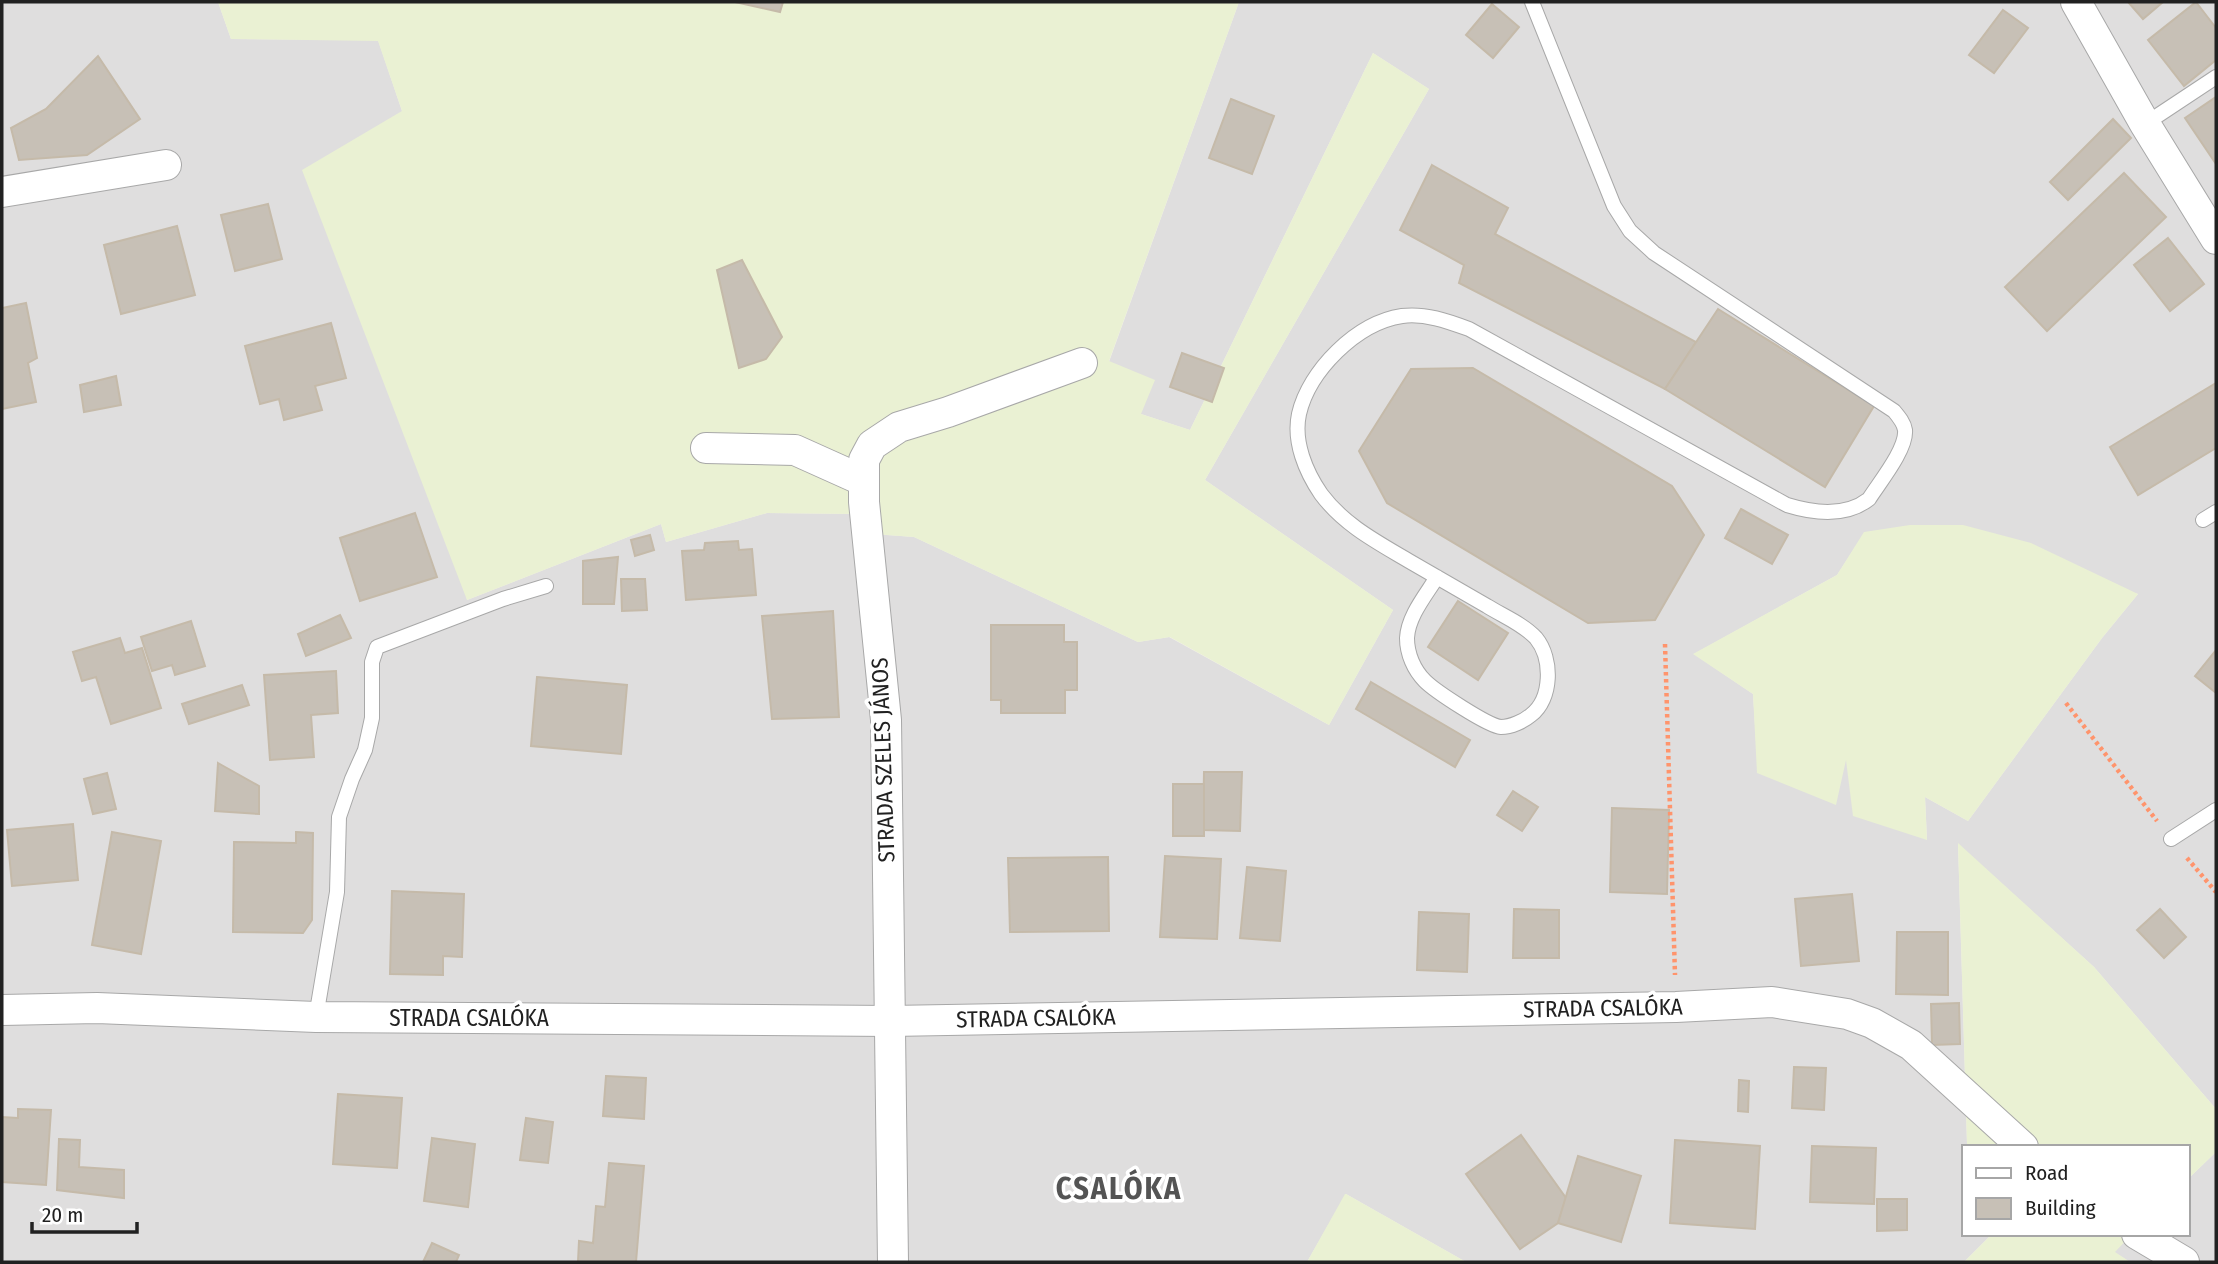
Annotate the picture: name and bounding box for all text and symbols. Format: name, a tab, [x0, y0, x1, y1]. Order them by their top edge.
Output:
street label: STRADA SZELES JÁNOS	[864, 657, 901, 863]
street label: STRADA CSALÓKA	[1523, 993, 1683, 1023]
street label: STRADA CSALÓKA	[956, 1003, 1116, 1033]
street label: STRADA CSALÓKA	[389, 1004, 549, 1032]
legend	[1962, 1145, 2190, 1236]
text: Road	[2025, 1160, 2069, 1186]
district label: CSALÓKA	[1056, 1169, 1182, 1207]
scale bar	[32, 1190, 136, 1234]
text: Building	[2025, 1195, 2096, 1221]
text: 20 m	[42, 1202, 83, 1228]

